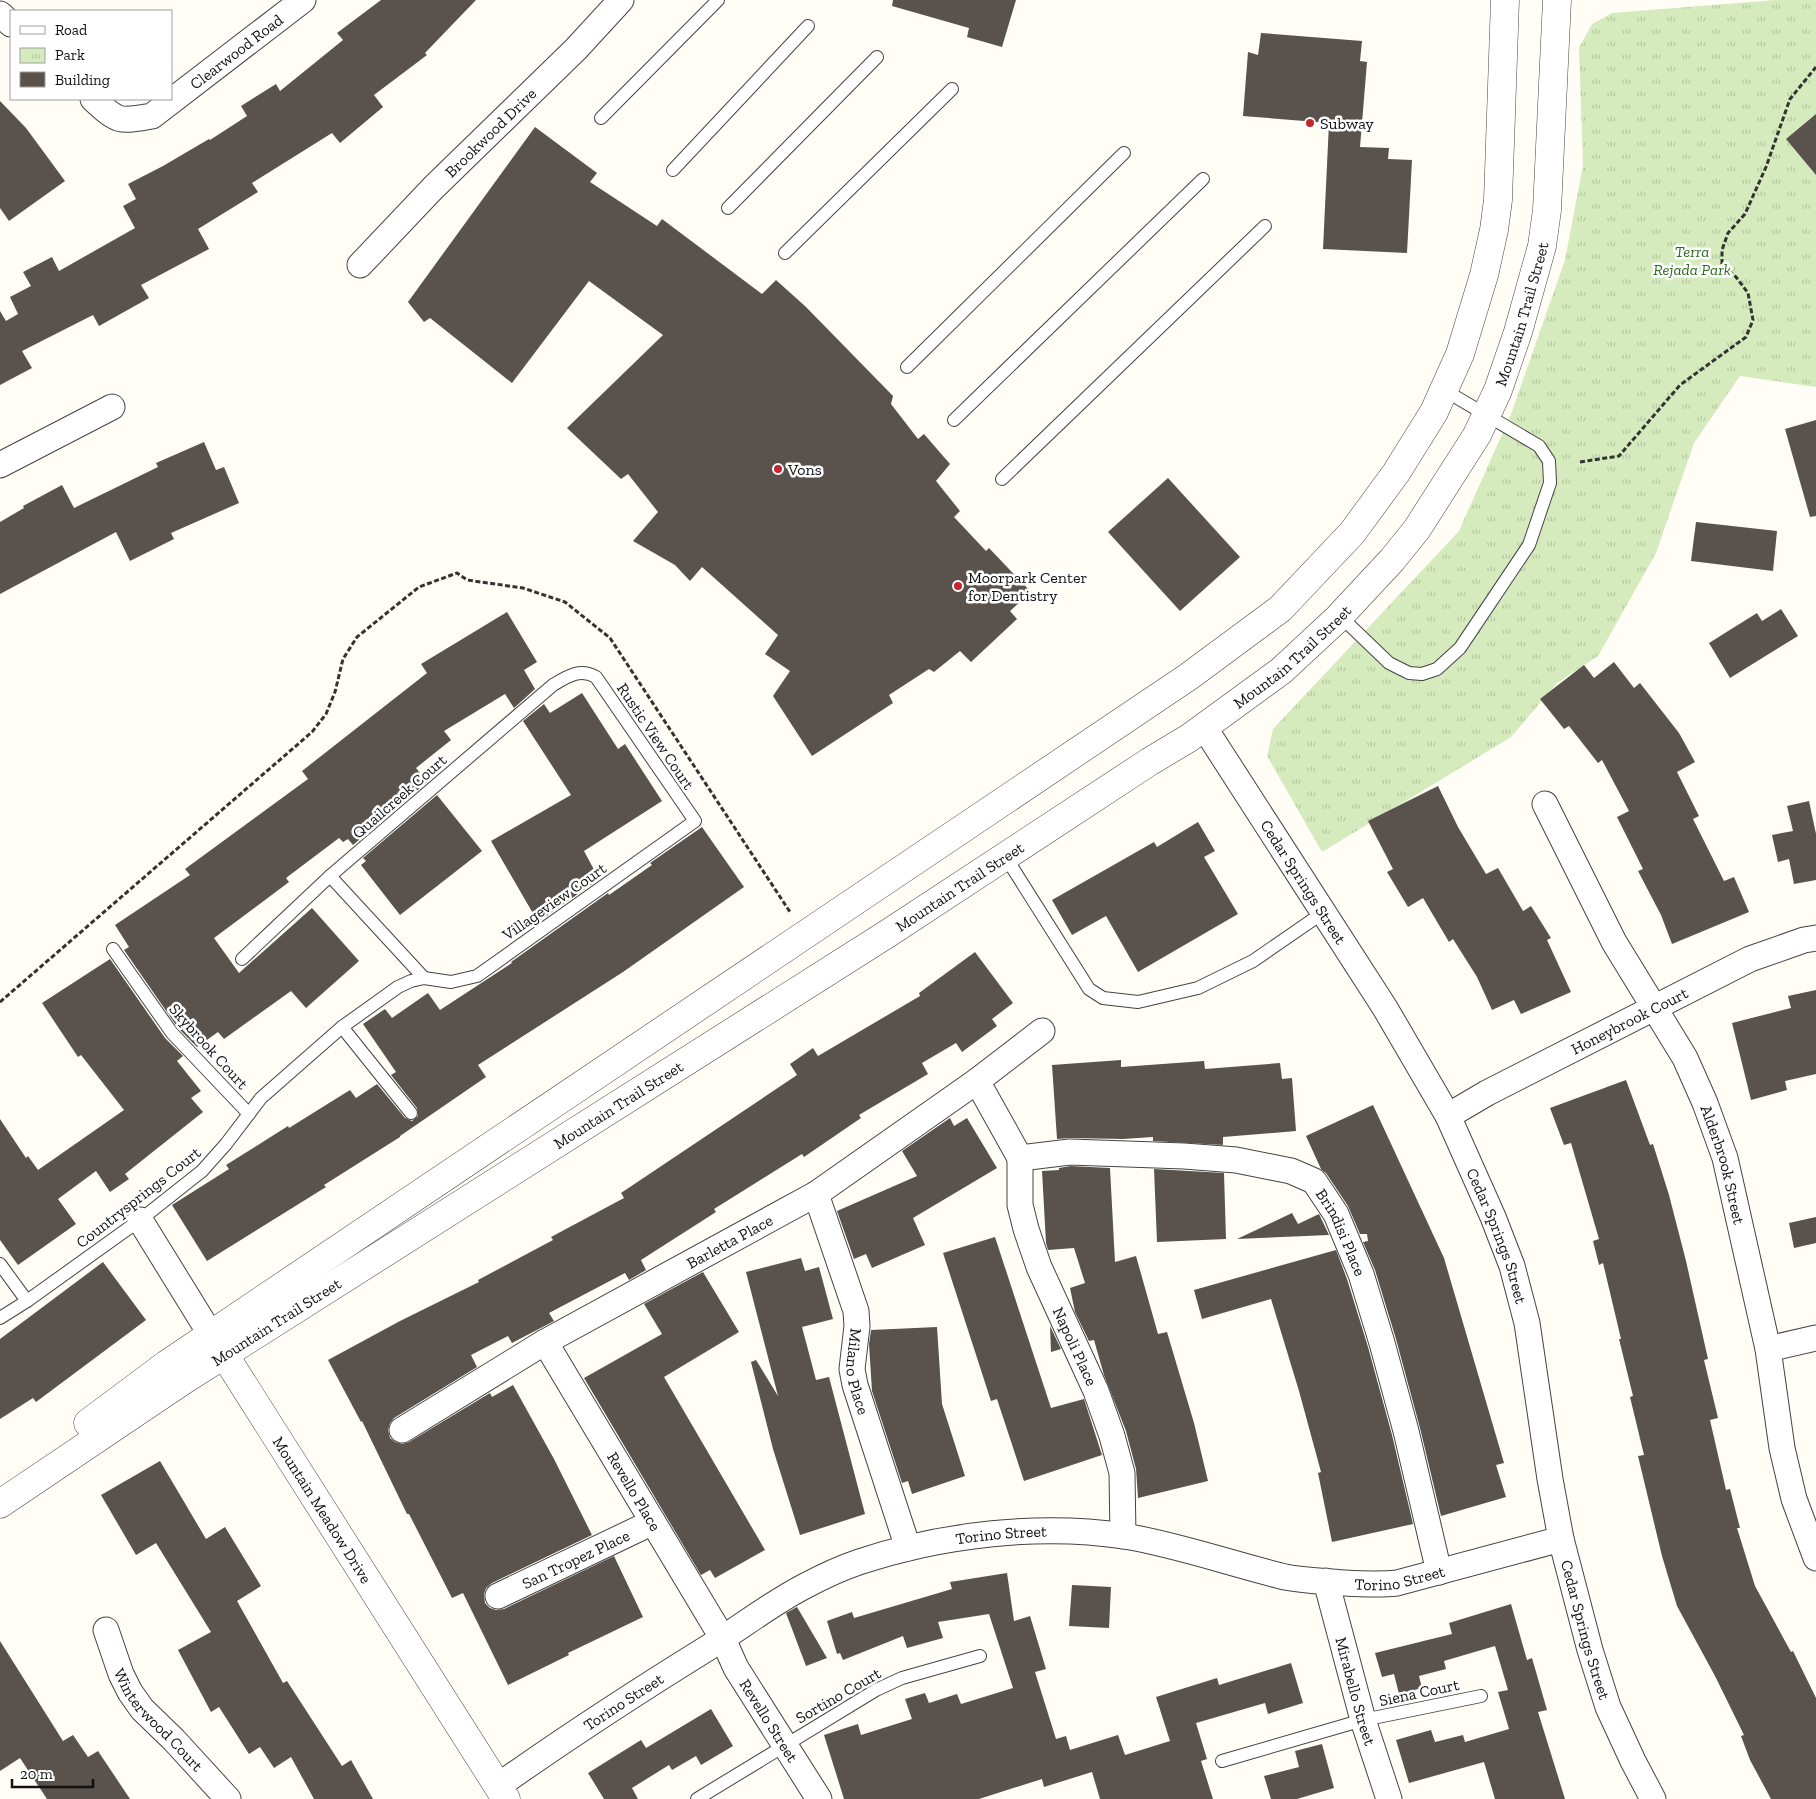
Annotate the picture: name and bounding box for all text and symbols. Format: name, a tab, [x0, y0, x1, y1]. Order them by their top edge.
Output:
legend	[10, 10, 172, 100]
street label: Clearwood Road	[186, 10, 287, 93]
text: Road	[55, 21, 88, 39]
text: Park	[55, 46, 85, 64]
text: Building	[55, 71, 110, 89]
street label: Brookwood Drive	[441, 84, 540, 181]
place label: Subway	[1320, 114, 1375, 133]
marker: Subway	[1304, 117, 1316, 129]
street label: Mountain Trail Street	[1491, 241, 1552, 389]
park label: Terra Rejada Park	[1653, 242, 1731, 279]
place label: Vons	[787, 460, 822, 479]
marker: Vons	[772, 463, 784, 475]
place label: Moorpark Center for Dentistry	[968, 568, 1087, 605]
marker: Moorpark Center for Dentistry	[952, 580, 964, 592]
street label: Mountain Trail Street	[1230, 601, 1355, 713]
street label: Rustic View Court	[613, 679, 698, 793]
street label: Quailcreek Court	[348, 750, 450, 842]
street label: Cedar Springs Street	[1256, 816, 1350, 948]
street label: Mountain Trail Street	[892, 838, 1027, 936]
street label: Villageview Court	[498, 858, 610, 945]
street label: Honeybrook Court	[1568, 983, 1691, 1059]
street label: Skybrook Court	[165, 1000, 252, 1093]
street label: Mountain Trail Street	[550, 1057, 687, 1153]
street label: Alderbrook Street	[1697, 1102, 1749, 1226]
street label: Countrysprings Court	[72, 1143, 205, 1252]
street label: Cedar Springs Street	[1462, 1165, 1531, 1306]
street label: Brindisi Place	[1312, 1185, 1370, 1279]
street label: Barletta Place	[683, 1211, 776, 1273]
street label: Mountain Trail Street	[208, 1274, 345, 1370]
street label: Napoli Place	[1049, 1304, 1101, 1389]
street label: Milano Place	[842, 1327, 873, 1417]
street label: Mountain Meadow Drive	[269, 1433, 376, 1587]
street label: Revello Place	[603, 1449, 665, 1534]
street label: Torino Street	[954, 1522, 1047, 1548]
street label: San Tropez Place	[519, 1526, 633, 1593]
street label: Cedar Springs Street	[1557, 1558, 1614, 1702]
street label: Torino Street	[1354, 1562, 1447, 1594]
street label: Mirabello Street	[1331, 1635, 1380, 1748]
street label: Sortino Court	[792, 1663, 884, 1727]
street label: Winterwood Court	[110, 1665, 207, 1775]
street label: Torino Street	[580, 1669, 667, 1735]
street label: Revello Street	[735, 1675, 802, 1766]
street label: Siena Court	[1377, 1675, 1461, 1710]
scale bar	[12, 1756, 94, 1788]
text: 20 m	[20, 1765, 53, 1783]

